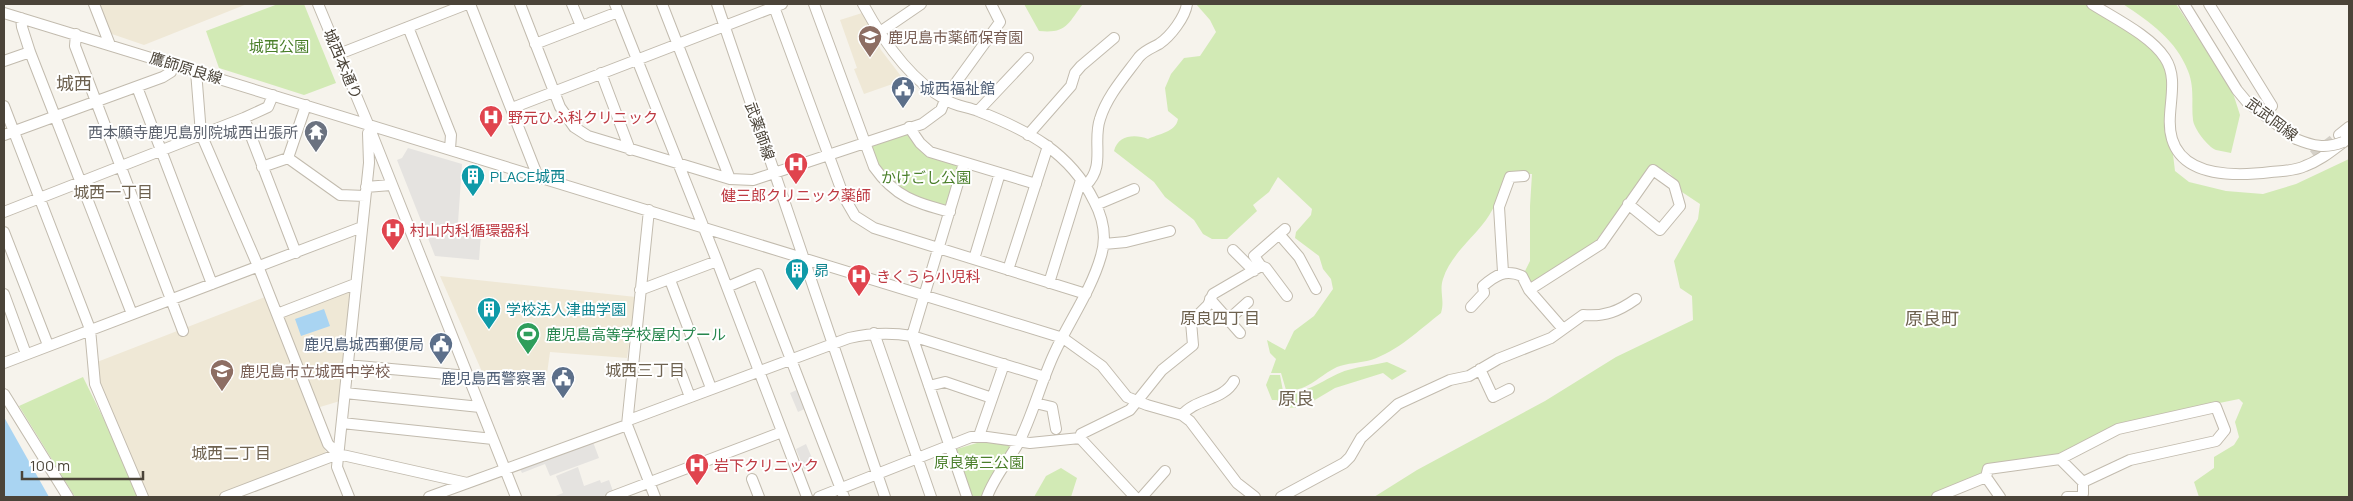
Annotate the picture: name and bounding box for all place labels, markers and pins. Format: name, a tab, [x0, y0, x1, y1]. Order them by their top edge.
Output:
school or university icon: 鹿児島市薬師保育園	[857, 24, 883, 58]
place label: 鹿児島市薬師保育園	[888, 27, 1023, 48]
public building icon: 城西福祉館	[890, 75, 916, 109]
place label: 城西福祉館	[920, 78, 995, 99]
hospital icon: 野元ひふ科クリニック	[478, 104, 504, 138]
place label: 野元ひふ科クリニック	[508, 107, 658, 128]
temple icon: 西本願寺鹿児島別院城西出張所	[303, 119, 329, 153]
place label: 西本願寺鹿児島別院城西出張所	[88, 122, 298, 143]
hospital icon: 健三郎クリニック薬師	[783, 151, 809, 185]
building icon: PLACE城西	[460, 163, 486, 197]
place label: PLACE城西	[490, 166, 565, 187]
place label: 健三郎クリニック薬師	[721, 185, 871, 206]
hospital icon: 村山内科循環器科	[380, 217, 406, 251]
place label: 村山内科循環器科	[410, 220, 530, 241]
building icon: 昴	[784, 257, 810, 291]
place label: 昴	[814, 260, 829, 281]
hospital icon: きくうら小児科	[846, 263, 872, 297]
place label: きくうら小児科	[876, 266, 981, 287]
building icon: 学校法人津曲学園	[476, 296, 502, 330]
place label: 学校法人津曲学園	[506, 299, 626, 320]
sports icon: 鹿児島高等学校屋内プール	[515, 321, 541, 355]
place label: 鹿児島高等学校屋内プール	[546, 324, 726, 345]
public building icon: 鹿児島城西郵便局	[428, 331, 454, 365]
place label: 鹿児島城西郵便局	[304, 334, 424, 355]
school or university icon: 鹿児島市立城西中学校	[209, 358, 235, 392]
place label: 鹿児島市立城西中学校	[240, 361, 390, 382]
public building icon: 鹿児島西警察署	[550, 365, 576, 399]
place label: 鹿児島西警察署	[441, 368, 546, 389]
hospital icon: 岩下クリニック	[684, 452, 710, 486]
place label: 岩下クリニック	[714, 455, 819, 476]

